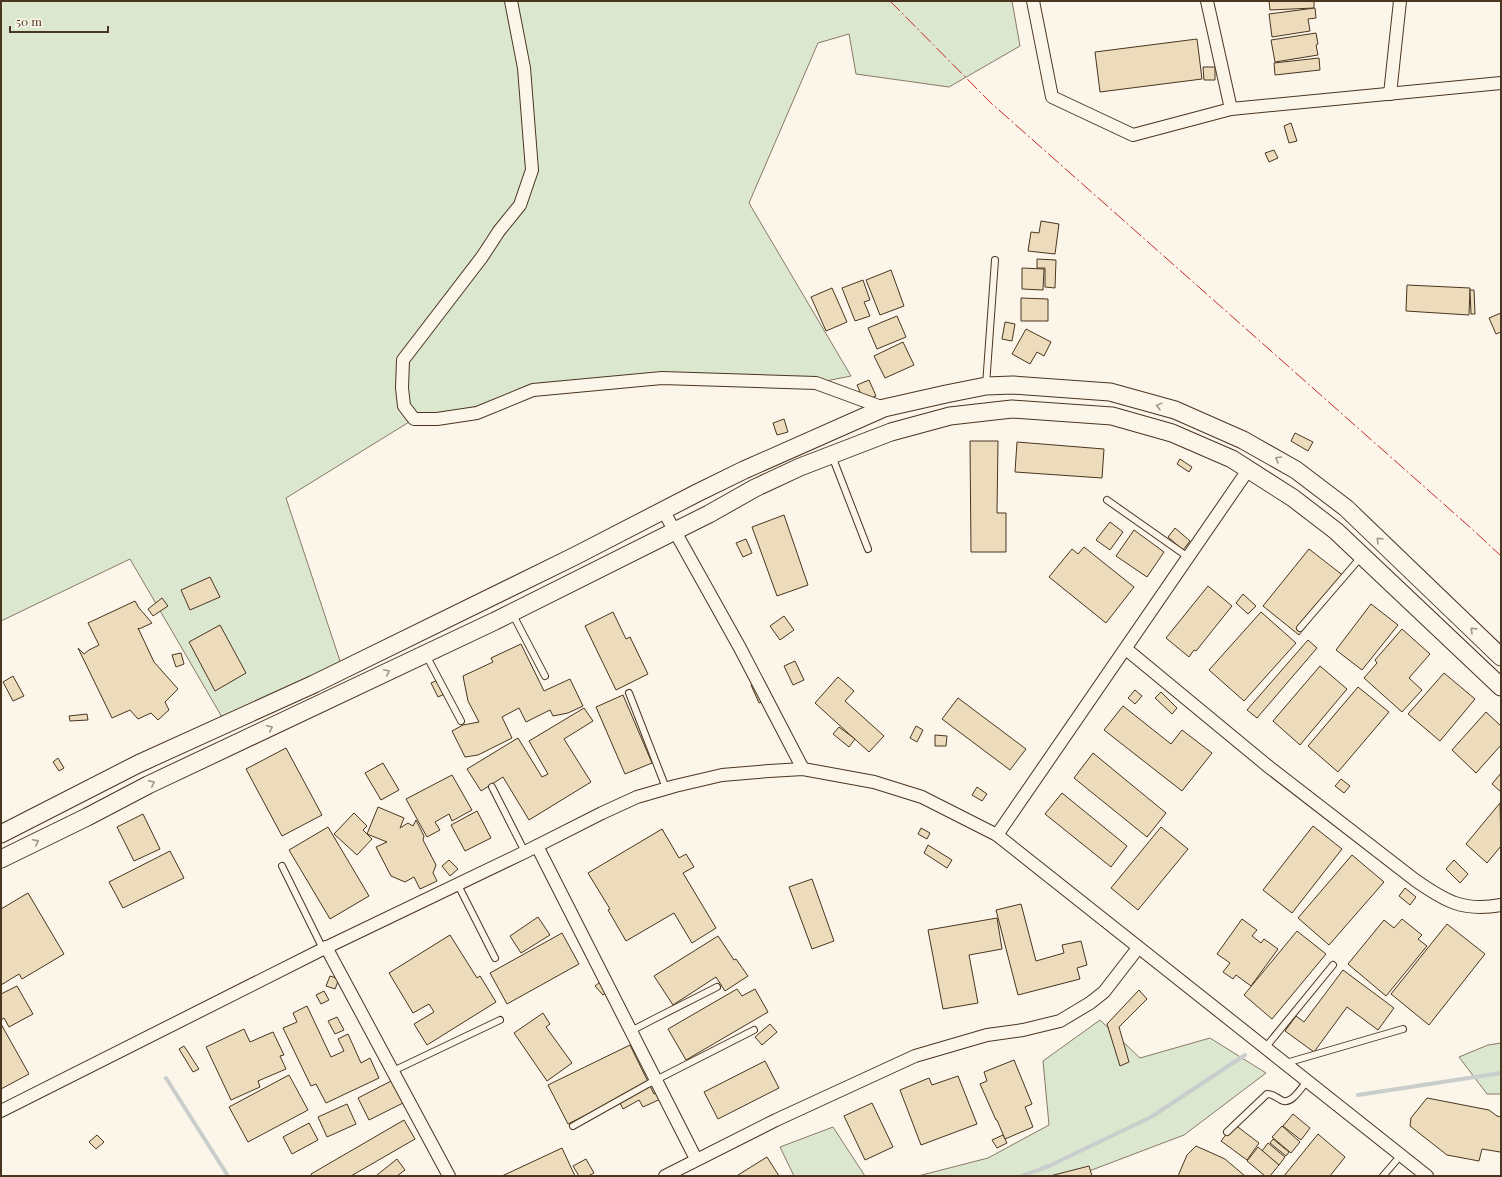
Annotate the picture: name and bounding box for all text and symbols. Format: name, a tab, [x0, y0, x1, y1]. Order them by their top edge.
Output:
scale bar	[10, 8, 108, 34]
text: 50 m	[16, 13, 42, 29]
one-way arrow	[1156, 402, 1163, 411]
one-way arrow	[1275, 457, 1282, 464]
one-way arrow	[1376, 537, 1384, 545]
one-way arrow	[1470, 627, 1478, 635]
one-way arrow	[383, 669, 390, 677]
one-way arrow	[265, 725, 273, 733]
one-way arrow	[148, 780, 155, 788]
one-way arrow	[32, 839, 39, 847]

